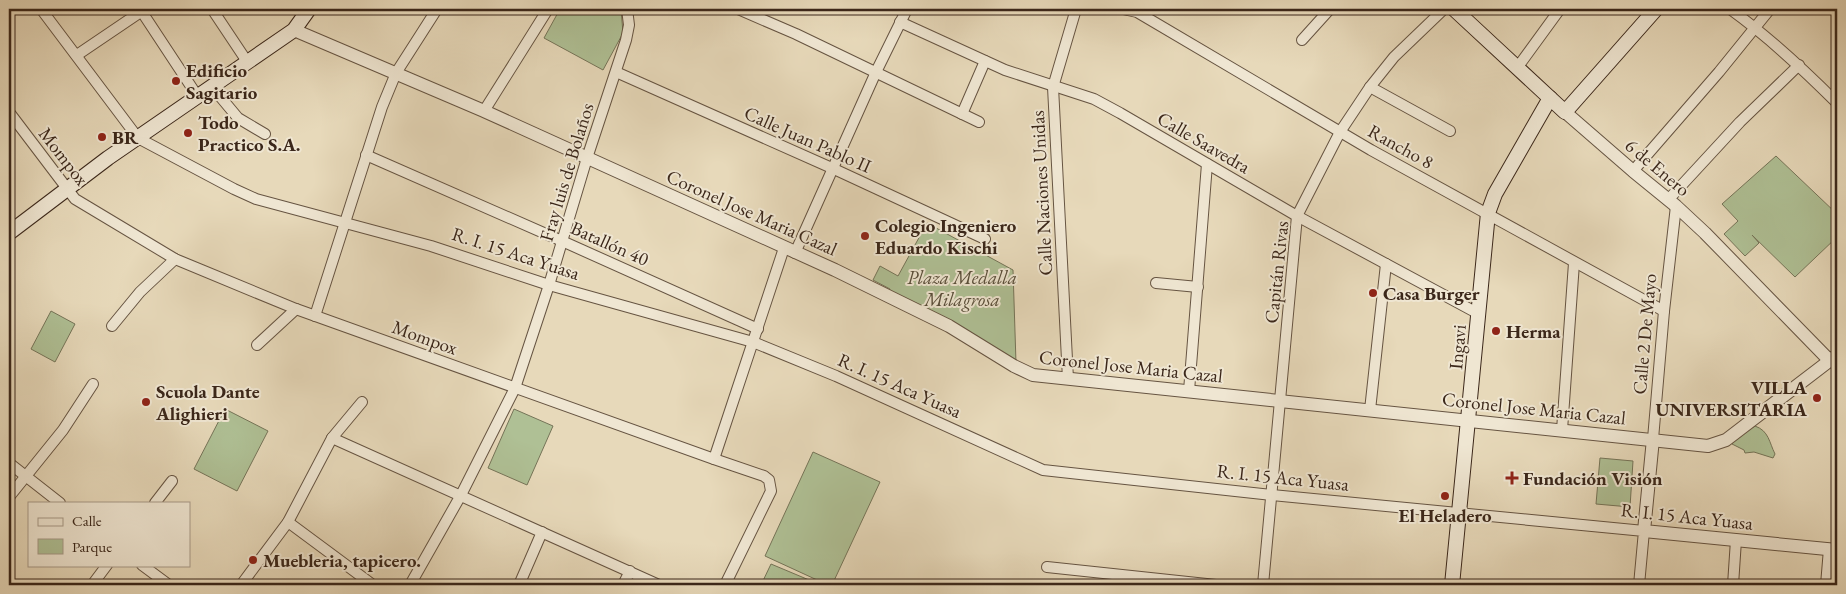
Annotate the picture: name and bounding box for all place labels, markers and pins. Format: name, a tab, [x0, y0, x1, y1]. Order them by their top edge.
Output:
place label: Edificio Sagitario	[186, 58, 258, 105]
marker: Edificio Sagitario	[170, 75, 182, 87]
place label: Todo Practico S.A.	[198, 110, 301, 157]
place label: BR	[112, 125, 139, 150]
marker: Todo Practico S.A.	[182, 127, 194, 139]
marker: BR	[96, 131, 108, 143]
place label: Colegio Ingeniero Eduardo Kischi	[875, 213, 1017, 260]
marker: Colegio Ingeniero Eduardo Kischi	[859, 230, 871, 242]
place label: Casa Burger	[1383, 281, 1480, 306]
marker: Casa Burger	[1367, 287, 1379, 299]
place label: Herma	[1506, 319, 1561, 344]
marker: Herma	[1490, 325, 1502, 337]
place label: VILLA UNIVERSITARIA	[1655, 375, 1807, 422]
place label: Scuola Dante Alighieri	[155, 379, 260, 426]
marker: VILLA UNIVERSITARIA	[1811, 392, 1823, 404]
marker: Scuola Dante Alighieri	[140, 396, 152, 408]
place label: Fundación Visión	[1523, 466, 1663, 491]
marker: Fundación Visión	[1505, 471, 1519, 485]
marker: El Heladero	[1439, 490, 1451, 502]
place label: El Heladero	[1398, 503, 1492, 528]
place label: Muebleria, tapicero.	[263, 548, 421, 573]
marker: Muebleria, tapicero.	[247, 554, 259, 566]

